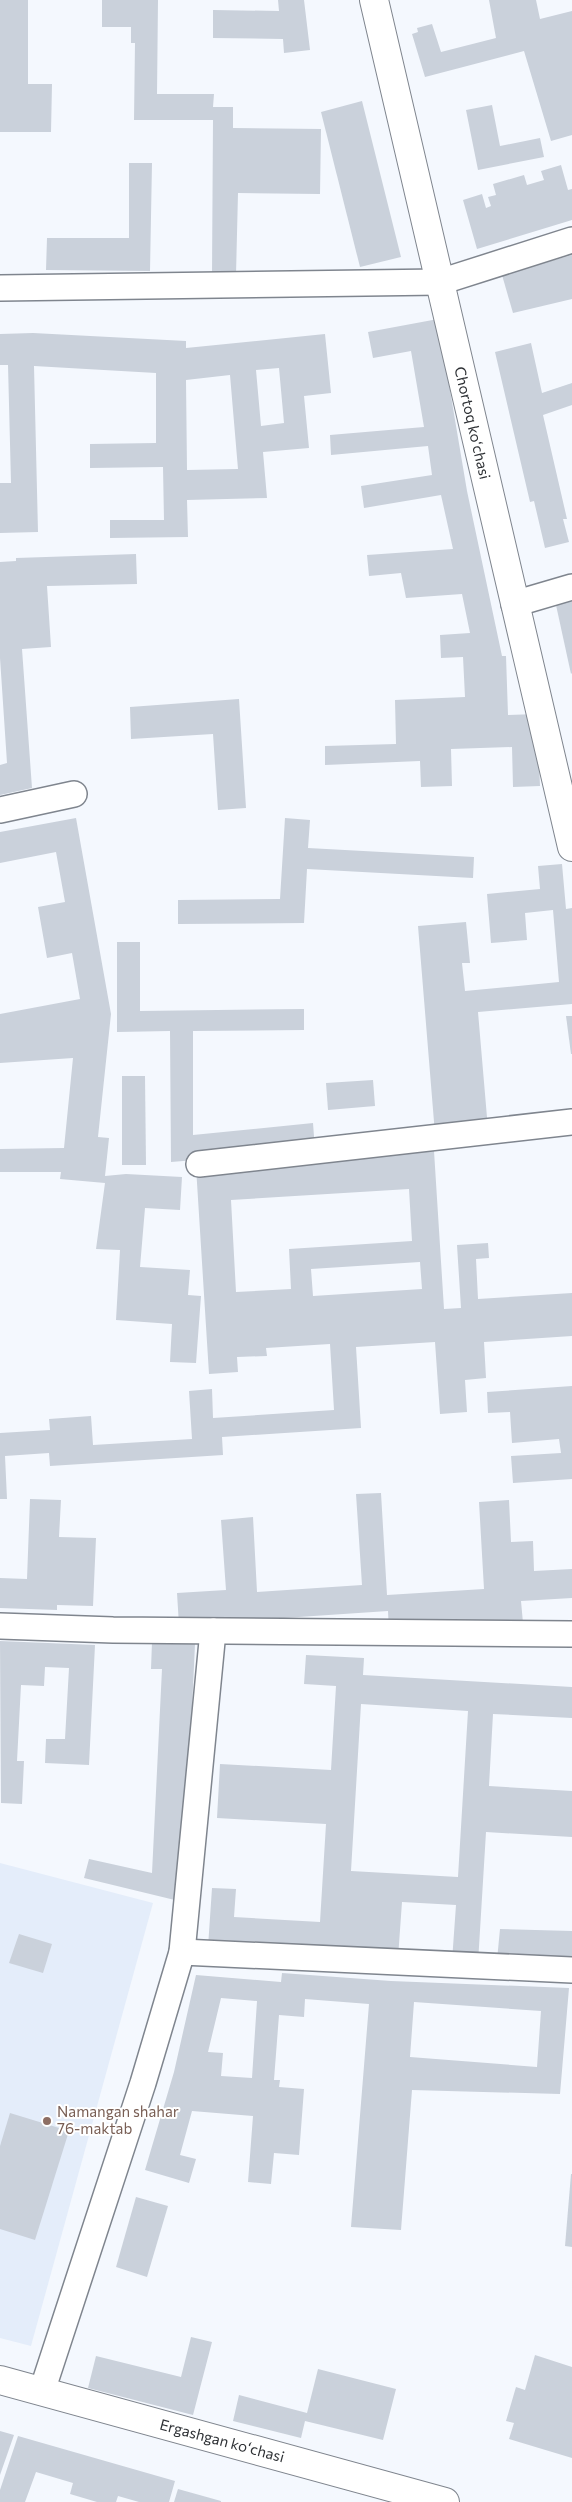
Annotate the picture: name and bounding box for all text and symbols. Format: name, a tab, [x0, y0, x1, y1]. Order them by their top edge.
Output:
street label: Chortoq koʻchasi	[451, 365, 495, 481]
place label: Namangan shahar 76-maktab	[57, 2102, 179, 2137]
marker: Namangan shahar 76-maktab	[41, 2115, 53, 2127]
street label: Ergashgan koʻchasi	[158, 2415, 287, 2465]

